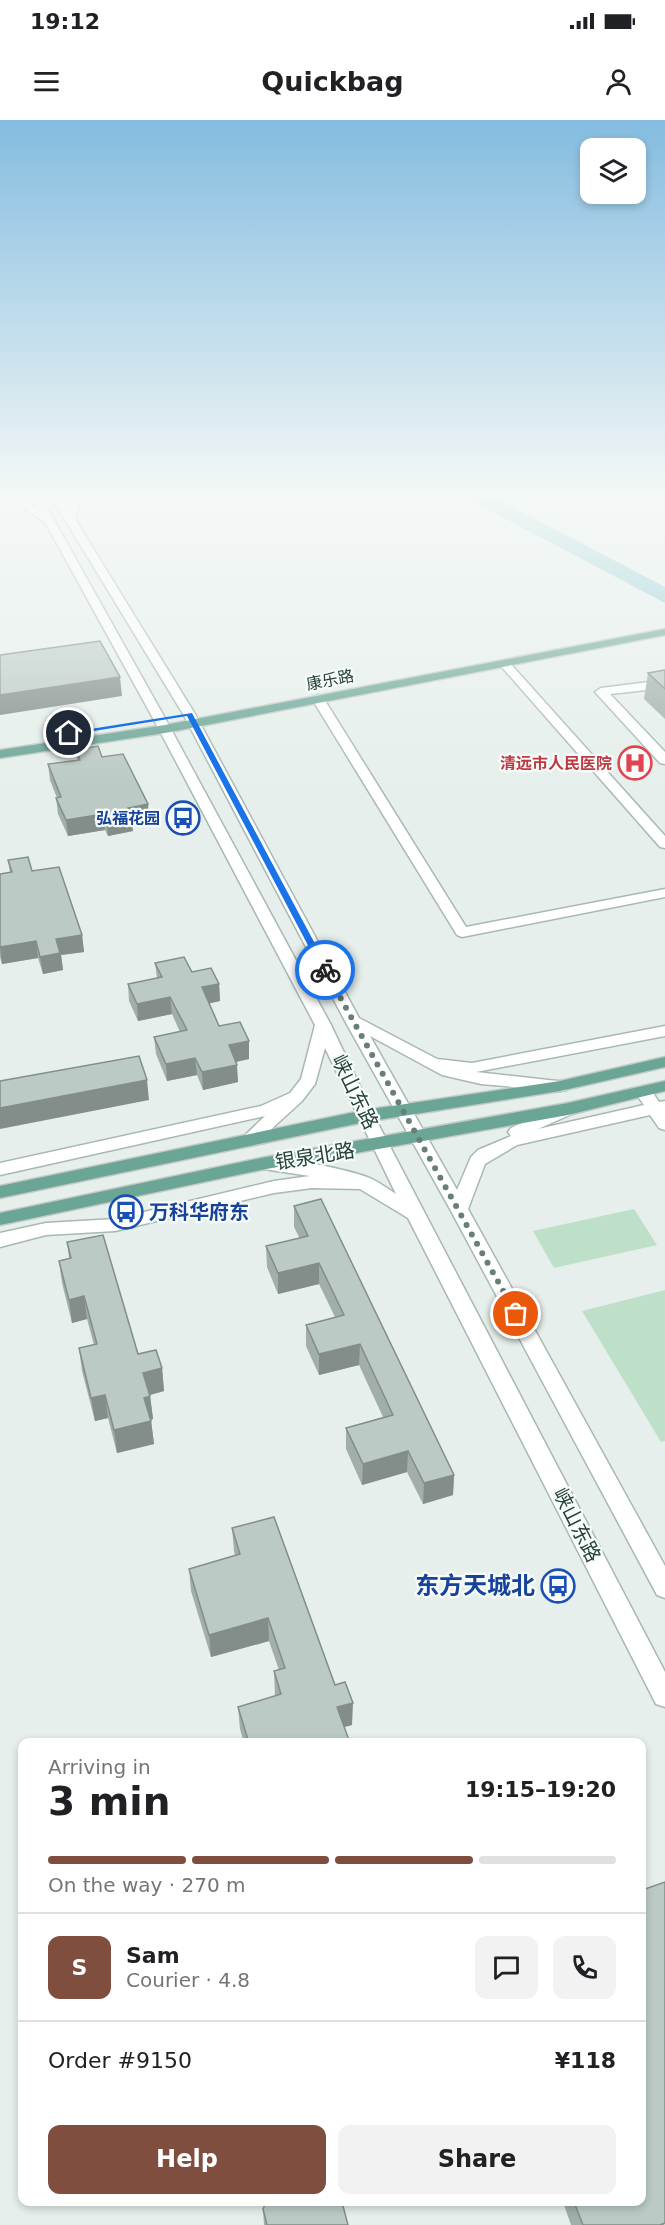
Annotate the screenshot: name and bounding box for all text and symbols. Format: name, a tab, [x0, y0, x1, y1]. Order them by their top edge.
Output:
text: 19:12	[30, 9, 100, 34]
icon: menu	[30, 65, 63, 98]
icon: person	[602, 65, 635, 98]
text: Quickbag	[261, 66, 404, 97]
map controls	[580, 138, 646, 204]
button: layers	[580, 138, 646, 204]
street label: 康乐路	[305, 666, 355, 694]
pin	[43, 707, 94, 758]
icon: home	[52, 716, 85, 749]
hospital icon: 清远市人民医院	[617, 745, 653, 781]
place label: 清远市人民医院	[500, 754, 612, 773]
bus stop icon: 弘福花园	[165, 800, 201, 836]
place label: 弘福花园	[96, 809, 160, 828]
courier	[295, 940, 355, 1000]
icon: bike	[309, 954, 342, 987]
street label: 峡山东路	[327, 1051, 383, 1133]
street label: 银泉北路	[274, 1138, 356, 1174]
bus stop icon: 万科华府东	[108, 1194, 144, 1230]
place label: 万科华府东	[149, 1200, 249, 1224]
pin	[490, 1288, 541, 1339]
icon: bag	[499, 1297, 532, 1330]
street label: 峡山东路	[548, 1484, 606, 1566]
bus stop icon: 东方天城北	[540, 1568, 576, 1604]
place label: 东方天城北	[415, 1572, 535, 1600]
text: Arriving in	[48, 1755, 151, 1779]
text: 19:15–19:20	[465, 1777, 616, 1802]
text: 3 min	[48, 1779, 170, 1824]
text: On the way · 270 m	[48, 1873, 246, 1897]
button: chat	[475, 1936, 538, 1999]
button: phone	[553, 1936, 616, 1999]
text: Sam	[126, 1943, 180, 1968]
text: S	[72, 1955, 87, 1980]
text: Courier · 4.8	[126, 1968, 250, 1992]
text: Order #9150	[48, 2048, 192, 2073]
text: ¥118	[555, 2048, 616, 2073]
button: Help	[48, 2125, 326, 2194]
button: Share	[338, 2125, 616, 2194]

